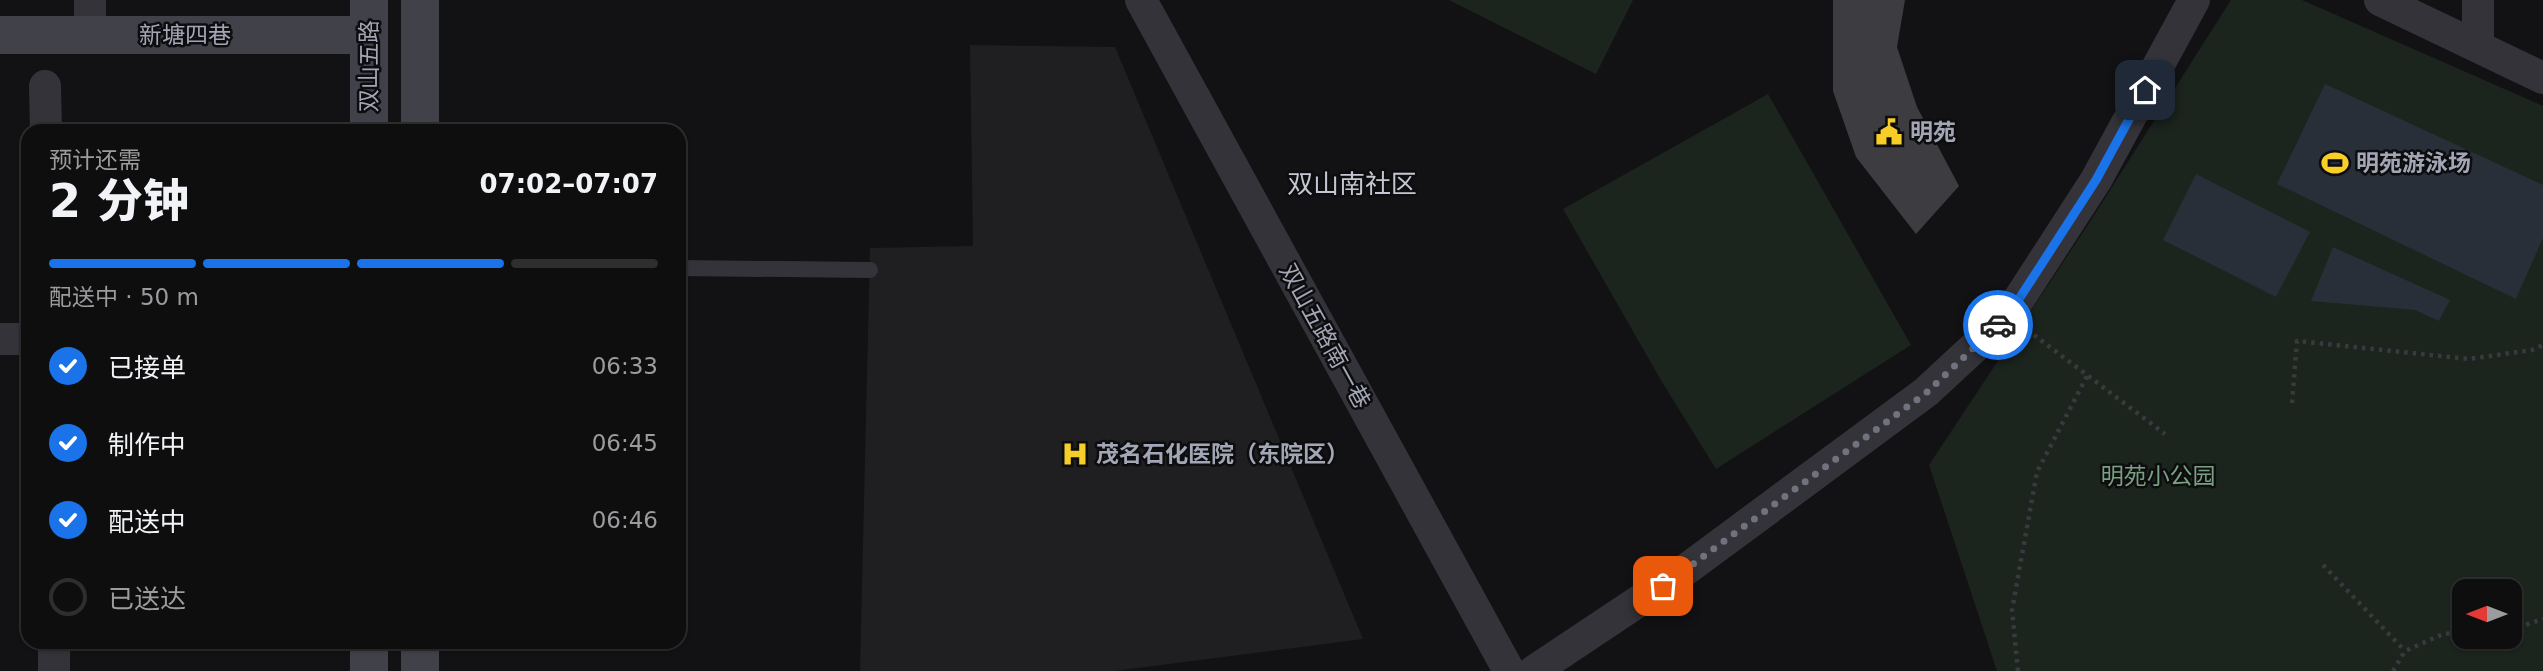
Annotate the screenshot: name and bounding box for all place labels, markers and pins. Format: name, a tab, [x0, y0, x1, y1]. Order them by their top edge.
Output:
pin	[2115, 60, 2175, 120]
public building icon: 明苑	[1874, 117, 1904, 147]
place label: 明苑	[1910, 119, 1956, 145]
sports icon: 明苑游泳场	[2320, 148, 2350, 178]
place label: 明苑游泳场	[2356, 150, 2471, 176]
hospital icon: 茂名石化医院（东院区）	[1060, 439, 1090, 469]
place label: 茂名石化医院（东院区）	[1096, 441, 1349, 467]
pin	[1633, 556, 1693, 616]

